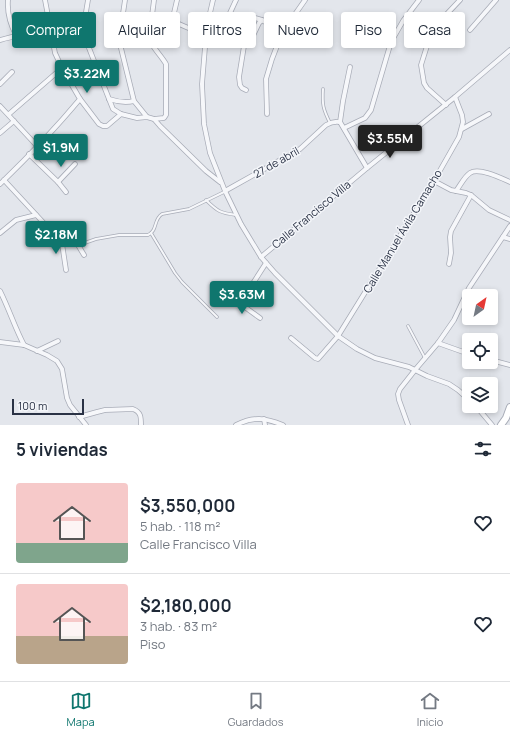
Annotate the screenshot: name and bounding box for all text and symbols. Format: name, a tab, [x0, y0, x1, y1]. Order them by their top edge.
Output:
chip: Comprar	[12, 12, 96, 48]
chip: Alquilar	[104, 12, 180, 48]
chip: Filtros	[188, 12, 256, 48]
chip: Nuevo	[264, 12, 333, 48]
chip: Piso	[341, 12, 396, 48]
chip: Casa	[404, 12, 465, 48]
pin: $3.22M	[54, 60, 120, 94]
text: $3.22M	[64, 64, 110, 82]
pin: $3.55M	[357, 125, 423, 159]
text: $3.55M	[367, 129, 413, 147]
pin: $1.9M	[33, 134, 89, 168]
text: $1.9M	[43, 138, 79, 156]
street label: 27 de abril	[250, 143, 302, 181]
street label: Calle Manuel Ávila Camacho	[359, 166, 445, 296]
street label: Calle Francisco Villa	[268, 177, 354, 251]
pin: $2.18M	[23, 221, 89, 255]
text: $2.18M	[34, 225, 78, 243]
pin: $3.63M	[209, 281, 275, 315]
text: $3.63M	[219, 285, 265, 303]
north arrow	[462, 289, 498, 325]
map controls	[462, 289, 498, 413]
button: locate	[462, 333, 498, 369]
button: layers	[462, 377, 498, 413]
scale bar	[12, 397, 84, 416]
text: 100 m	[18, 398, 47, 413]
text: 5 viviendas	[16, 438, 108, 461]
icon: filters	[472, 438, 494, 460]
text: $3,550,000	[140, 494, 236, 517]
icon: home	[48, 499, 96, 547]
icon: heart	[472, 512, 494, 534]
text: 5 hab. · 118 m²	[140, 517, 220, 535]
text: Calle Francisco Villa	[140, 535, 257, 553]
text: $2,180,000	[140, 594, 232, 617]
icon: home	[48, 600, 96, 648]
icon: heart	[472, 613, 494, 635]
text: 3 hab. · 83 m²	[140, 617, 217, 635]
text: Piso	[140, 635, 165, 653]
tab: Mapa	[67, 690, 95, 729]
tab: Guardados	[228, 690, 283, 729]
tab: Inicio	[417, 690, 443, 729]

